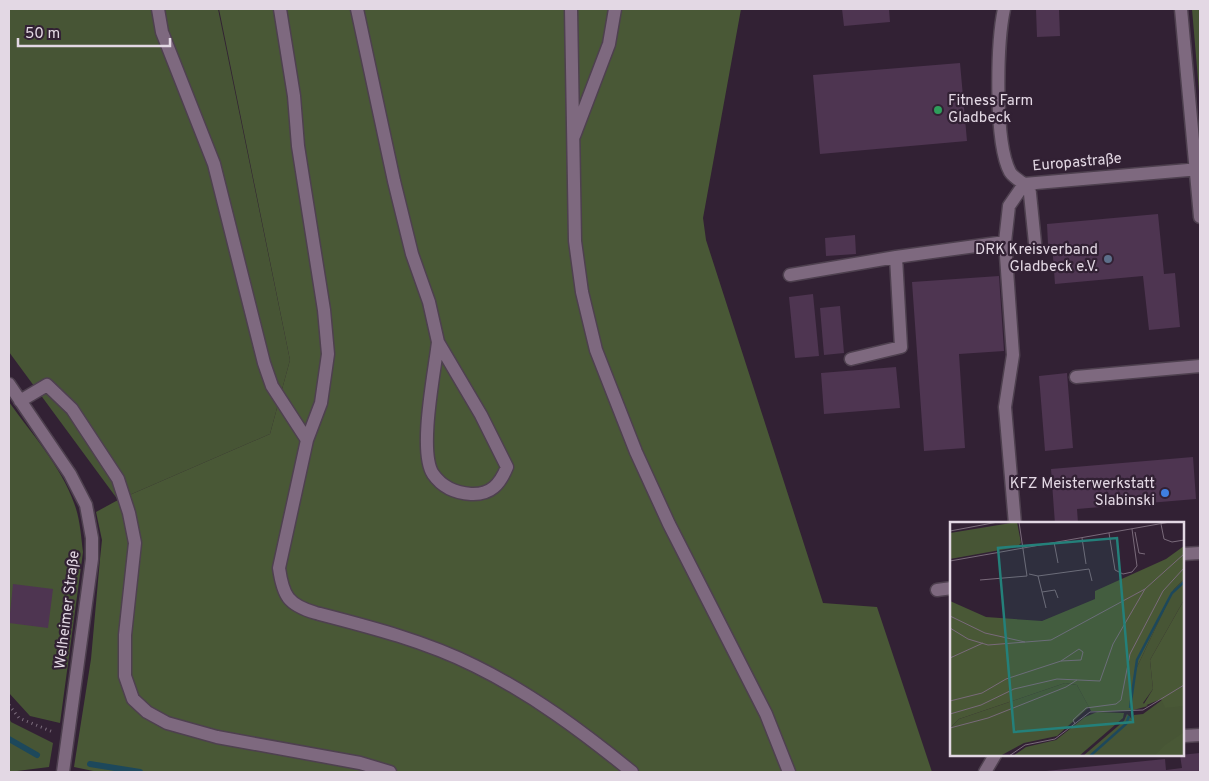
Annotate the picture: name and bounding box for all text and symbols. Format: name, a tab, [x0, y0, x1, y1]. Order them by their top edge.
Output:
scale bar	[18, 15, 170, 47]
text: 50 m	[25, 25, 60, 44]
place label: Fitness Farm Gladbeck	[948, 92, 1033, 128]
marker: Fitness Farm Gladbeck	[932, 104, 944, 116]
street label: Europastraße	[1032, 150, 1122, 176]
place label: DRK Kreisverband Gladbeck e.V.	[975, 241, 1098, 277]
marker: DRK Kreisverband Gladbeck e.V.	[1102, 253, 1114, 265]
place label: KFZ Meisterwerkstatt Slabinski	[1010, 475, 1155, 511]
marker: KFZ Meisterwerkstatt Slabinski	[1159, 487, 1171, 499]
inset map	[950, 522, 1184, 756]
street label: Welheimer Straße	[51, 550, 85, 670]

